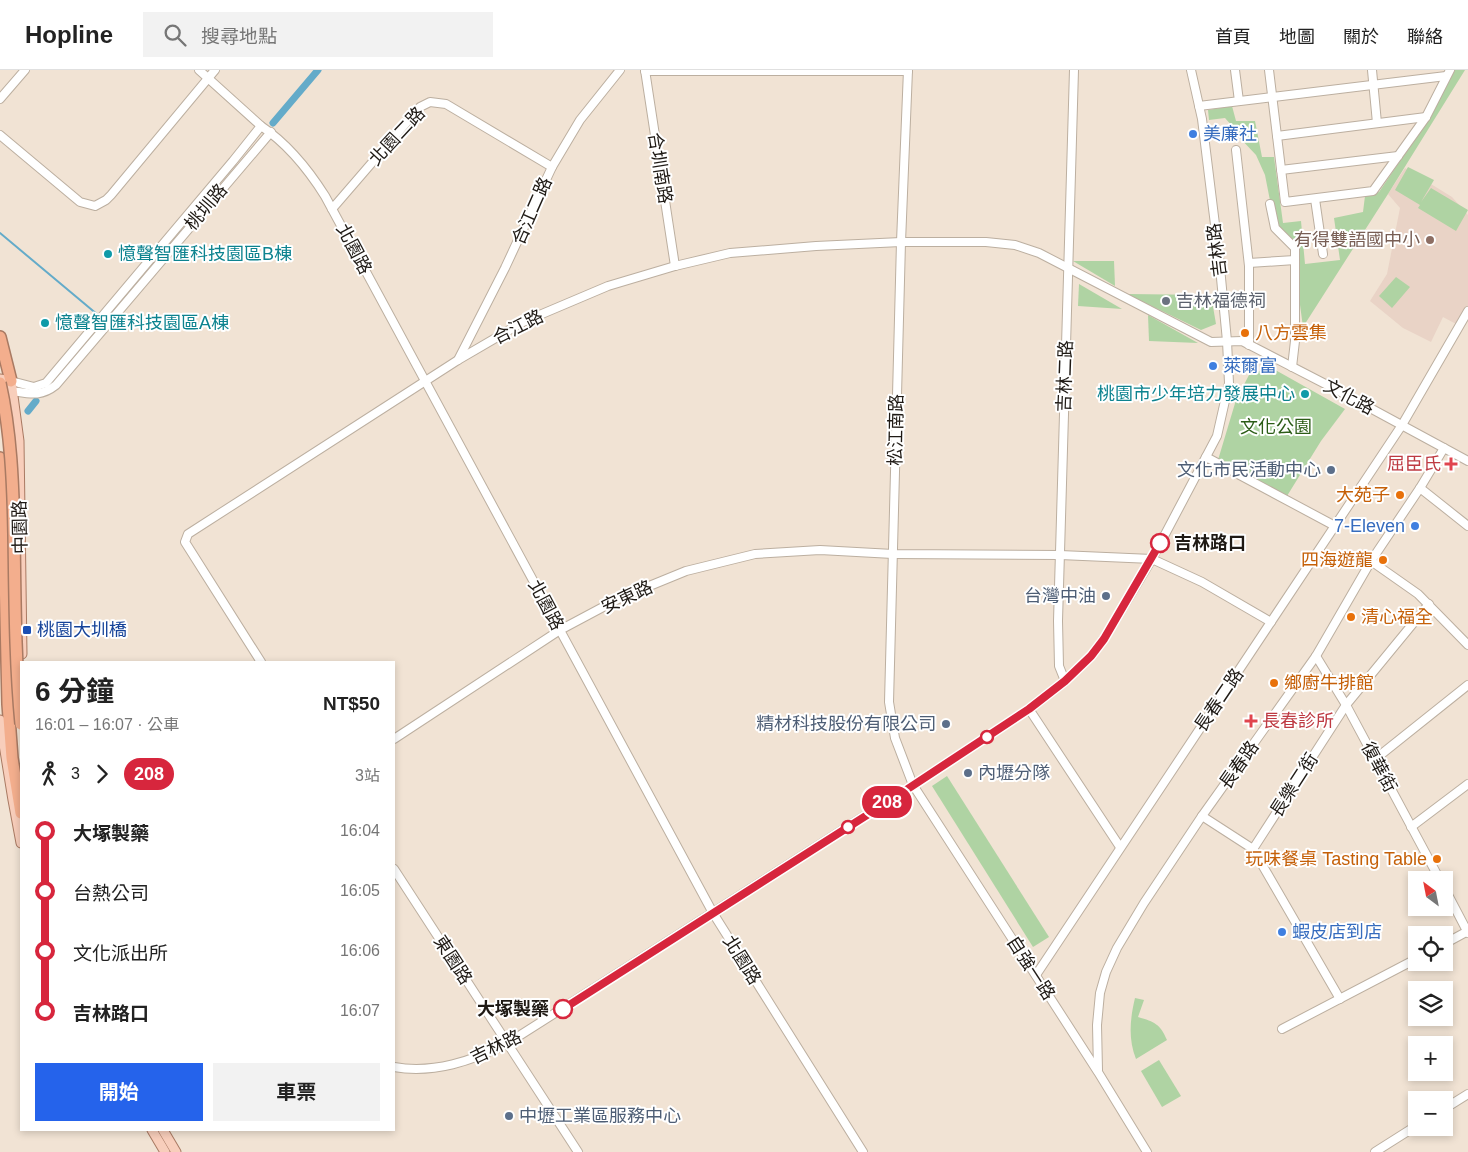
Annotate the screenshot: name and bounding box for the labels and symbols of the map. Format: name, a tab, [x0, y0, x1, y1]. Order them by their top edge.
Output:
street label: 北園二路	[365, 103, 429, 169]
place label: 美廉社	[1203, 124, 1257, 144]
marker: 美廉社	[1187, 128, 1199, 140]
street label: 合圳南路	[644, 131, 676, 205]
street label: 合江二路	[508, 174, 556, 248]
street label: 桃圳路	[181, 180, 231, 234]
street label: 北園路	[332, 220, 376, 278]
street label: 吉林路	[1204, 222, 1230, 278]
place label: 有得雙語國中小	[1294, 230, 1420, 250]
marker: 有得雙語國中小	[1424, 234, 1436, 246]
place label: 憶聲智匯科技園區B棟	[118, 244, 292, 264]
marker: 憶聲智匯科技園區B棟	[102, 248, 114, 260]
place label: 吉林福德祠	[1176, 291, 1266, 311]
marker: 吉林福德祠	[1160, 295, 1172, 307]
street label: 合江路	[489, 306, 547, 348]
place label: 憶聲智匯科技園區A棟	[55, 313, 229, 333]
marker: 憶聲智匯科技園區A棟	[39, 317, 51, 329]
place label: 八方雲集	[1255, 323, 1327, 343]
marker: 八方雲集	[1239, 327, 1251, 339]
street label: 吉林二路	[1054, 340, 1076, 412]
place label: 萊爾富	[1223, 356, 1277, 376]
marker: 萊爾富	[1207, 360, 1219, 372]
street label: 文化路	[1320, 375, 1378, 419]
place label: 桃園市少年培力發展中心	[1097, 384, 1295, 404]
marker: 桃園市少年培力發展中心	[1299, 388, 1311, 400]
street label: 松江南路	[885, 394, 907, 466]
park label: 文化公園	[1240, 417, 1312, 437]
place label: 屈臣氏	[1387, 454, 1441, 474]
marker: 屈臣氏	[1445, 458, 1457, 470]
place label: 文化市民活動中心	[1177, 460, 1321, 480]
marker: 文化市民活動中心	[1325, 464, 1337, 476]
place label: 大苑子	[1336, 485, 1390, 505]
marker: 大苑子	[1394, 489, 1406, 501]
street label: 中園路	[10, 500, 30, 554]
place label: 7-Eleven	[1334, 516, 1405, 536]
marker: 7-Eleven	[1409, 520, 1421, 532]
marker: 吉林路口	[1150, 533, 1170, 553]
place label: 吉林路口	[1174, 533, 1246, 553]
place label: 四海遊龍	[1301, 550, 1373, 570]
marker: 四海遊龍	[1377, 554, 1389, 566]
street label: 北園路	[524, 576, 568, 634]
street label: 安東路	[598, 577, 656, 617]
place label: 台灣中油	[1024, 586, 1096, 606]
marker: 台灣中油	[1100, 590, 1112, 602]
place label: 清心福全	[1361, 607, 1433, 627]
marker: 清心福全	[1345, 611, 1357, 623]
place label: 桃園大圳橋	[37, 620, 127, 640]
marker: 桃園大圳橋	[21, 624, 33, 636]
street label: 長春二路	[1191, 665, 1247, 735]
place label: 鄉廚牛排館	[1284, 673, 1374, 693]
marker: 鄉廚牛排館	[1268, 677, 1280, 689]
place label: 長春診所	[1262, 711, 1334, 731]
place label: 精材科技股份有限公司	[756, 714, 936, 734]
marker: 長春診所	[1244, 714, 1258, 728]
marker: 精材科技股份有限公司	[940, 718, 952, 730]
unlabelled marker	[980, 730, 994, 744]
street label: 長春路	[1215, 737, 1263, 793]
street label: 復華街	[1357, 738, 1401, 796]
street label: 長樂二街	[1266, 749, 1322, 821]
place label: 內壢分隊	[978, 763, 1050, 783]
marker: 內壢分隊	[962, 767, 974, 779]
line badge: 208	[858, 786, 916, 818]
unlabelled marker	[841, 820, 855, 834]
place label: 玩味餐桌 Tasting Table	[1245, 849, 1427, 869]
marker: 玩味餐桌 Tasting Table	[1431, 853, 1443, 865]
north arrow	[1408, 871, 1452, 916]
place label: 蝦皮店到店	[1292, 922, 1382, 942]
marker: 蝦皮店到店	[1276, 926, 1288, 938]
street label: 東園路	[430, 932, 476, 988]
street label: 北園路	[719, 932, 765, 988]
street label: 自強一路	[1003, 932, 1059, 1004]
place label: 大塚製藥	[477, 999, 549, 1019]
marker: 大塚製藥	[553, 999, 573, 1019]
street label: 吉林路	[467, 1026, 525, 1068]
place label: 中壢工業區服務中心	[519, 1106, 681, 1126]
marker: 中壢工業區服務中心	[503, 1110, 515, 1122]

